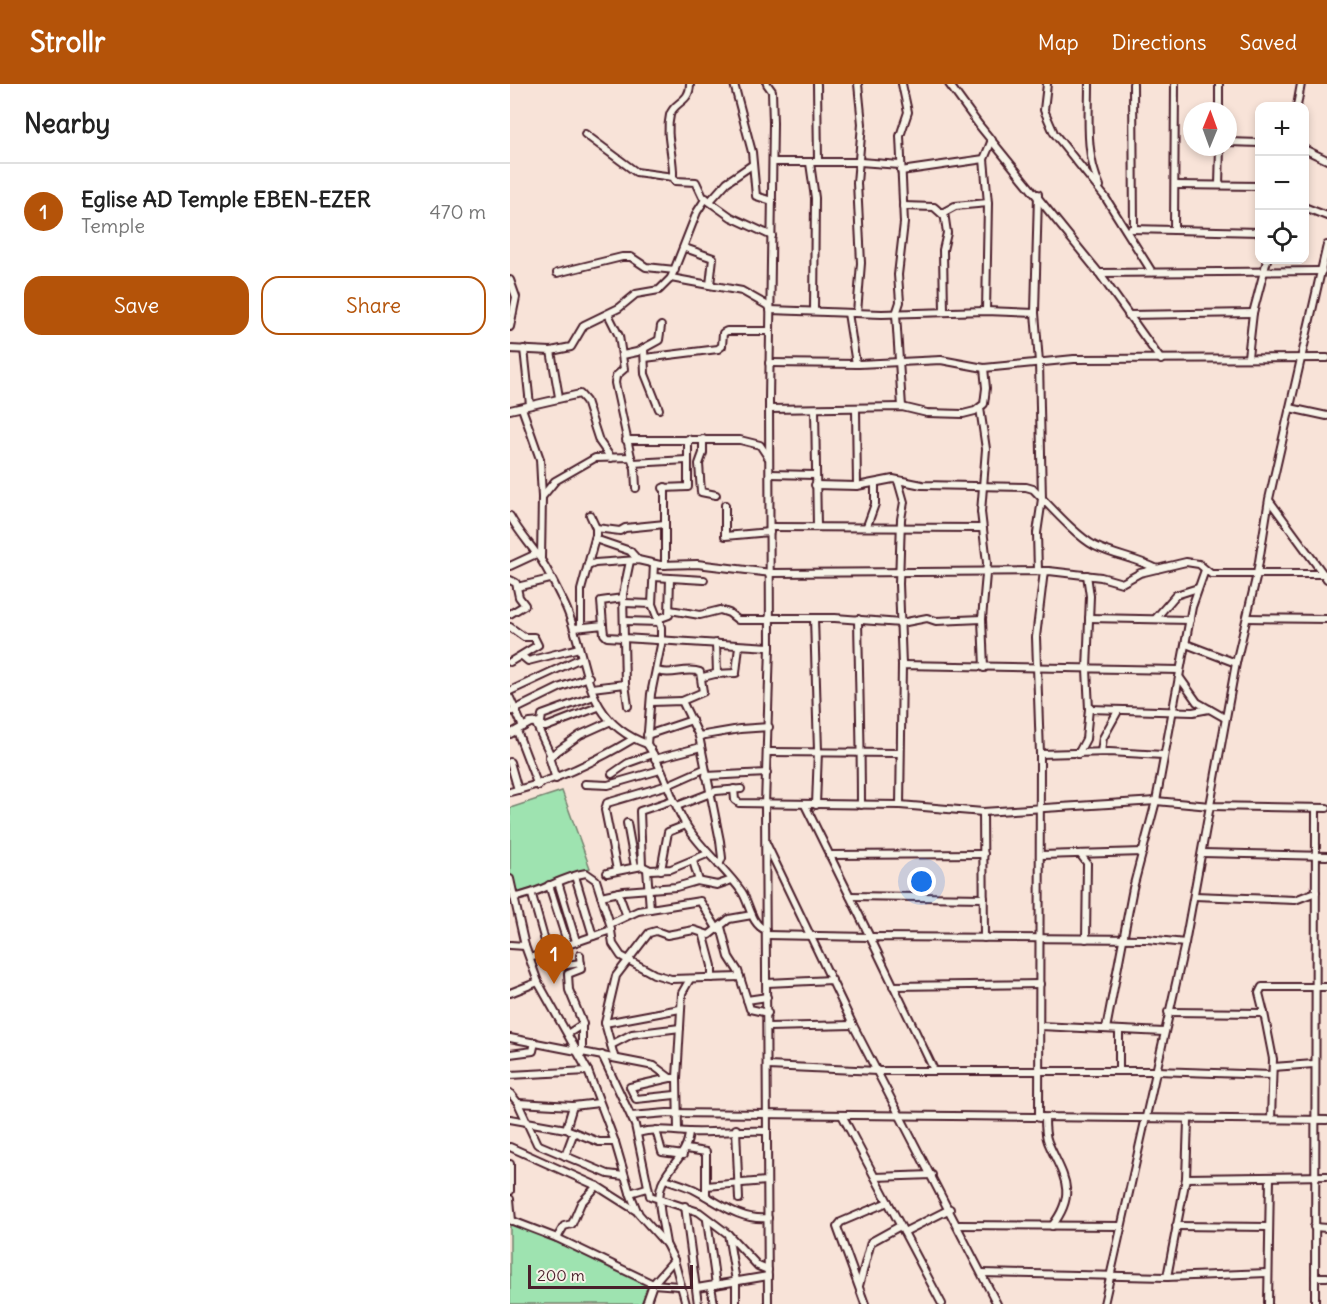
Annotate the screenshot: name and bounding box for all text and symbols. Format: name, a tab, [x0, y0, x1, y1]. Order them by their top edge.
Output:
text: Strollr	[30, 24, 105, 60]
text: Map	[1038, 29, 1079, 56]
text: Directions	[1112, 29, 1206, 56]
text: Saved	[1239, 29, 1297, 56]
north arrow	[1183, 102, 1237, 156]
map controls	[1255, 102, 1309, 264]
button: +	[1255, 102, 1309, 156]
text: Nearby	[24, 107, 110, 140]
button: −	[1255, 156, 1309, 210]
text: Eglise AD Temple EBEN-EZER	[81, 185, 371, 213]
text: 1	[40, 199, 47, 224]
text: 470 m	[429, 199, 486, 224]
button: locate	[1255, 210, 1309, 264]
text: Temple	[81, 213, 145, 238]
button: Save	[24, 276, 249, 335]
button: Share	[261, 276, 486, 335]
your location	[907, 867, 936, 896]
pin: 1	[534, 934, 573, 984]
scale bar	[528, 1262, 693, 1290]
text: 200 m	[537, 1265, 585, 1285]

